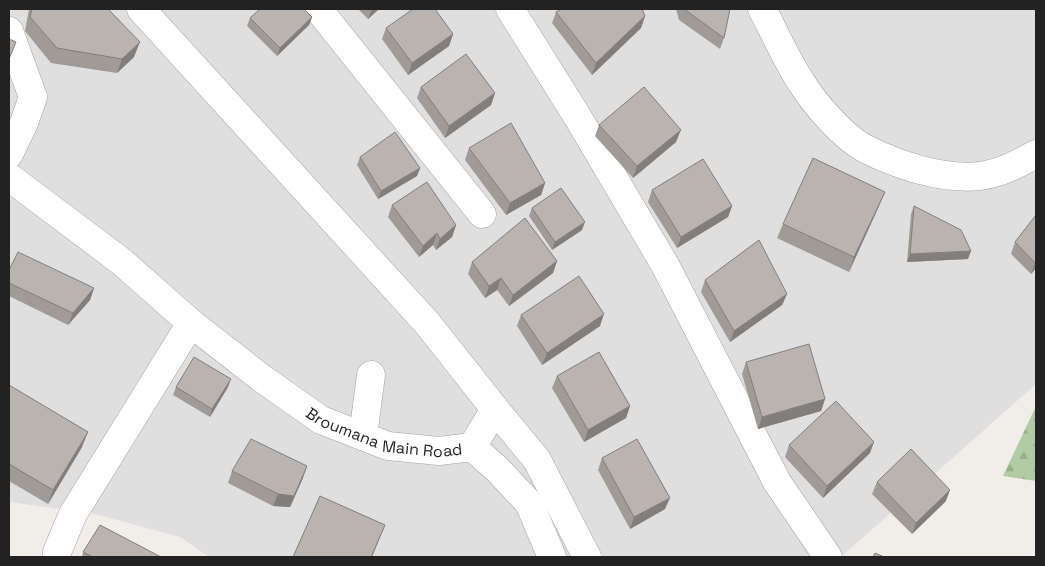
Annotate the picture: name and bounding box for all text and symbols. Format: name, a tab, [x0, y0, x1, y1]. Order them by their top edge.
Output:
street label: Broumana Main Road	[302, 403, 463, 462]

